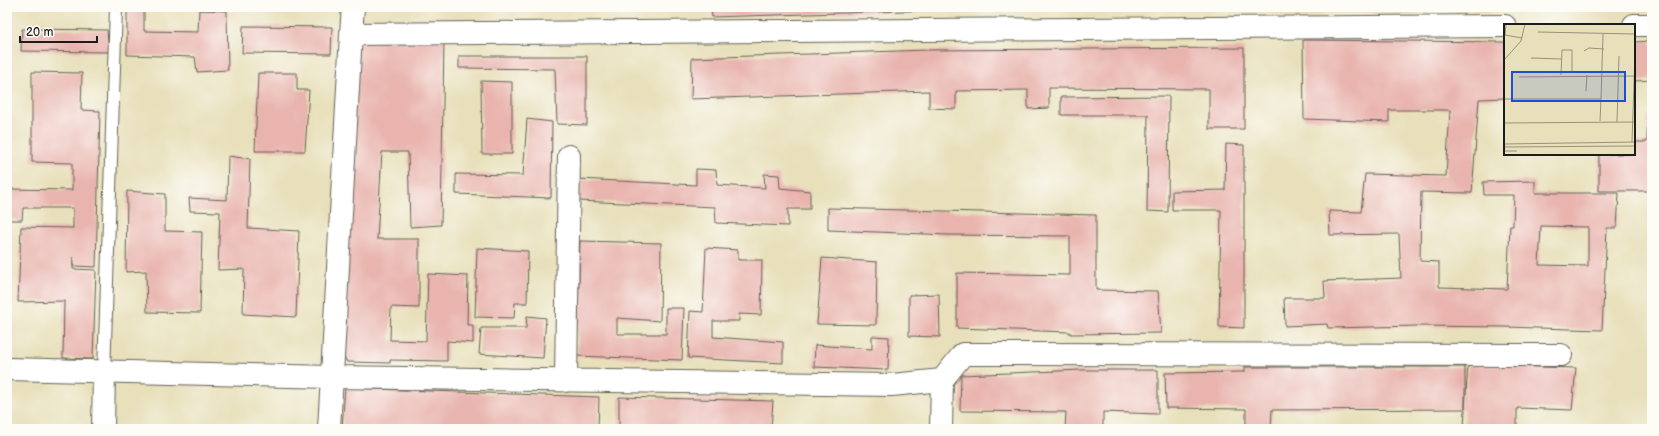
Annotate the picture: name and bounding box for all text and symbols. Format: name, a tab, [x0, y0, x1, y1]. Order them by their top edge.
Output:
scale bar	[20, 18, 97, 44]
inset map	[1504, 24, 1635, 155]
text: 20 m	[26, 25, 53, 40]

